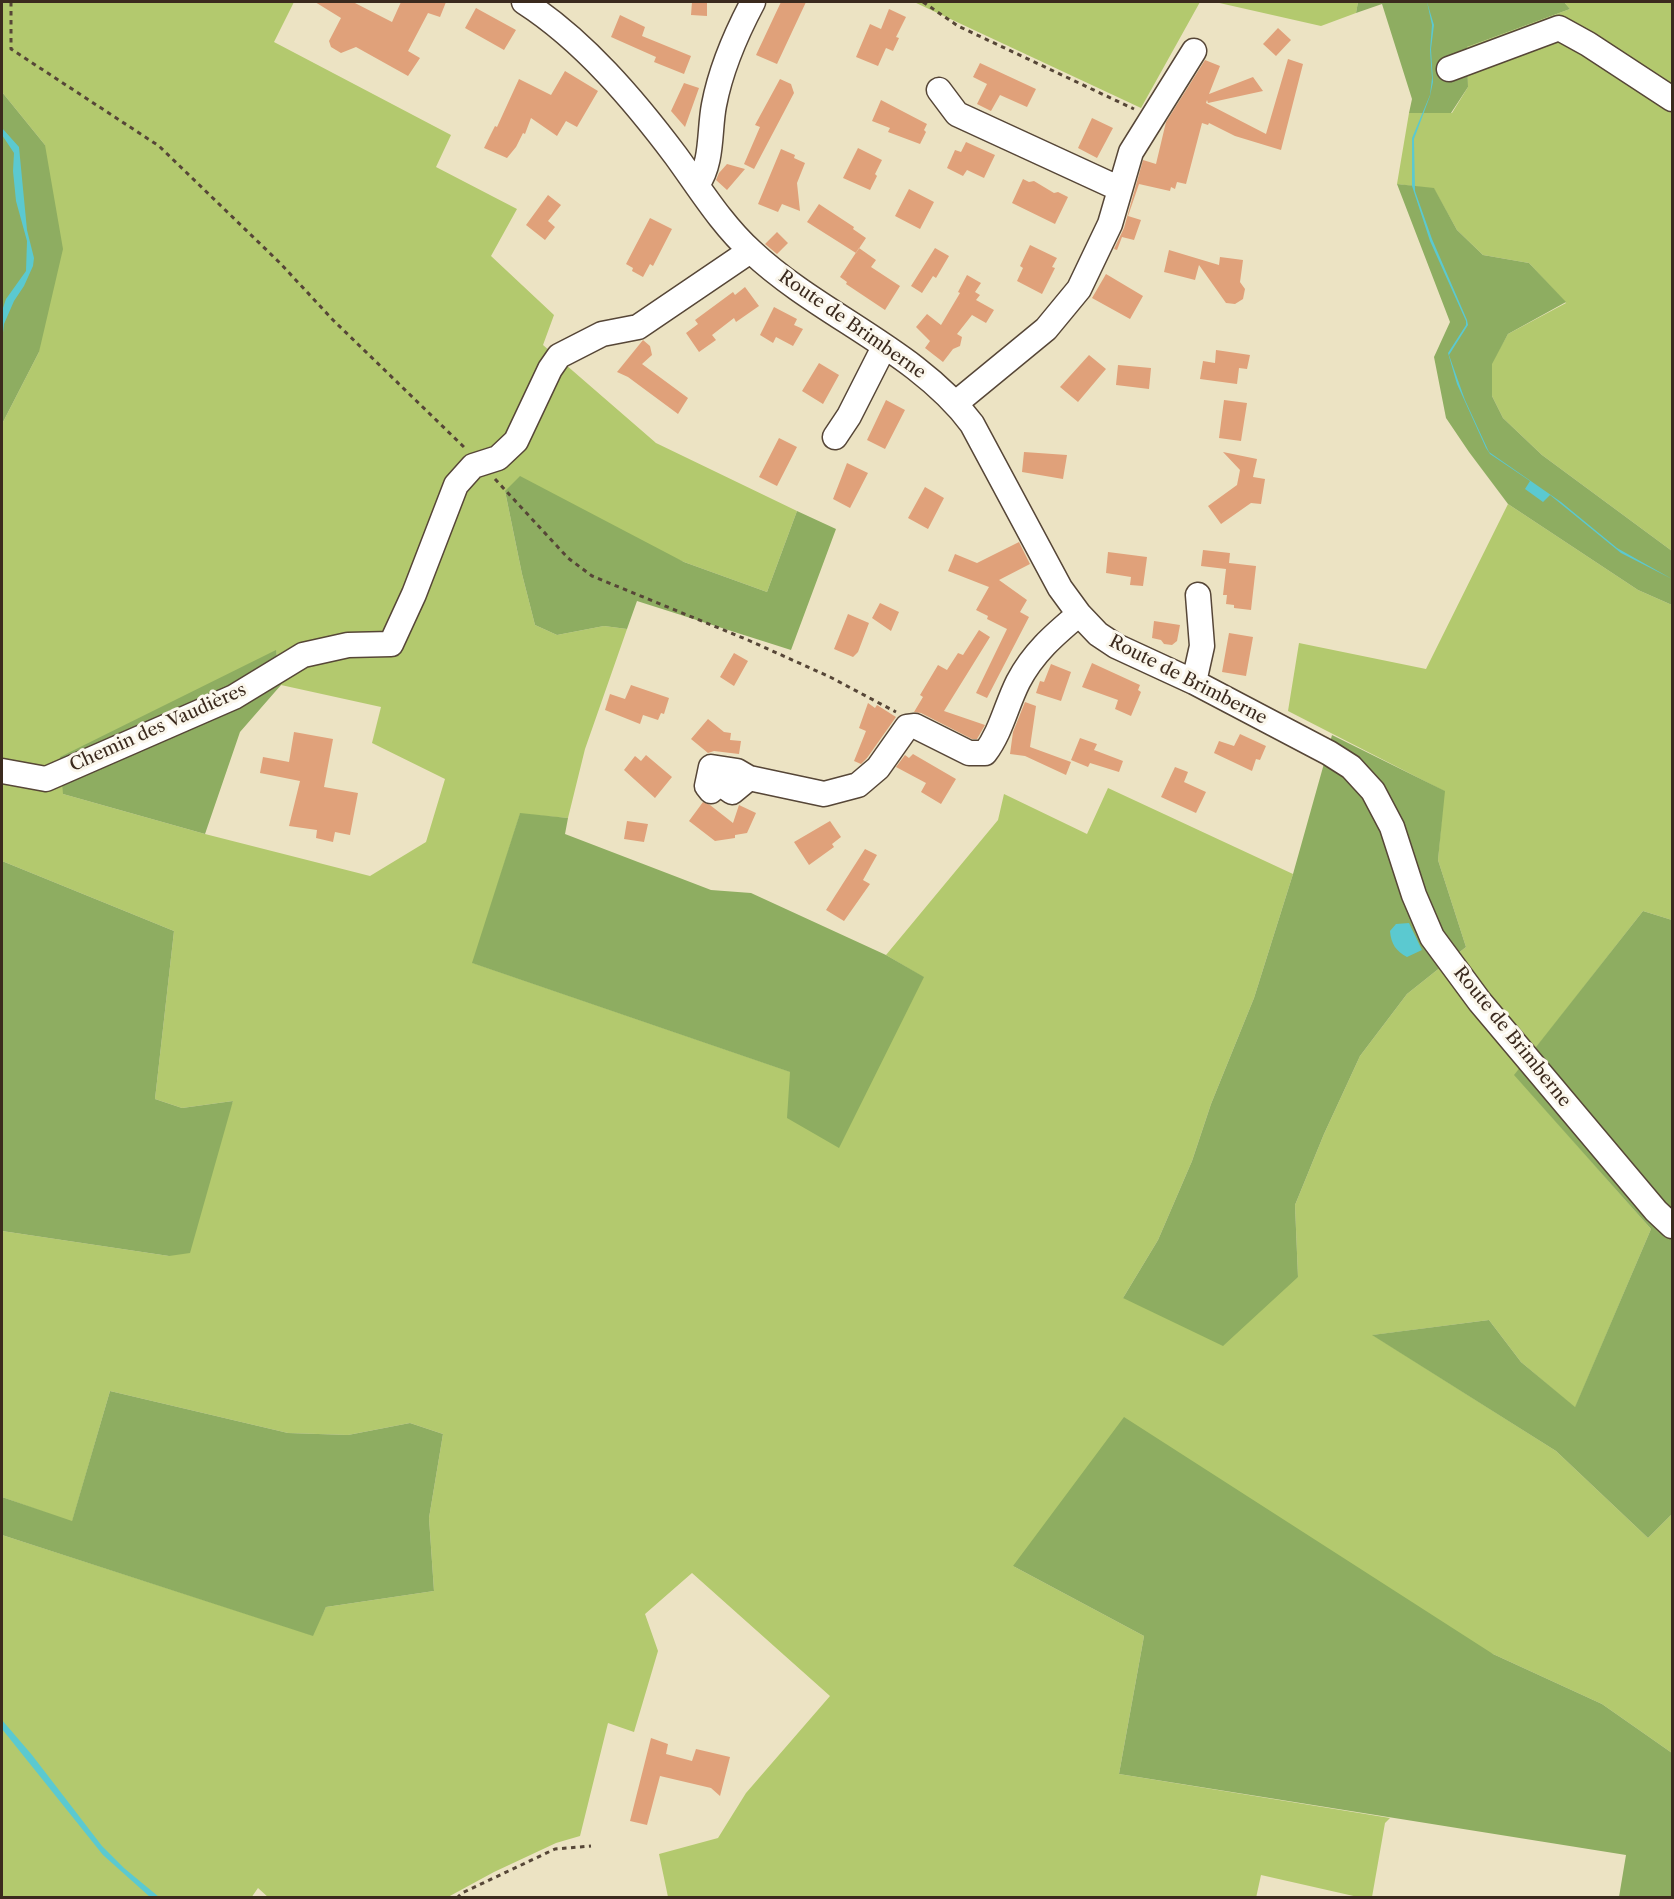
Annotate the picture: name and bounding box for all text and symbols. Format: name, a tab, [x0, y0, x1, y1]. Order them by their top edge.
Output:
street label: Route de Brimberne	[774, 266, 930, 384]
street label: Route de Brimberne	[1105, 631, 1271, 729]
street label: Chemin des Vaudières	[66, 679, 250, 777]
street label: Route de Brimberne	[1449, 962, 1575, 1112]

